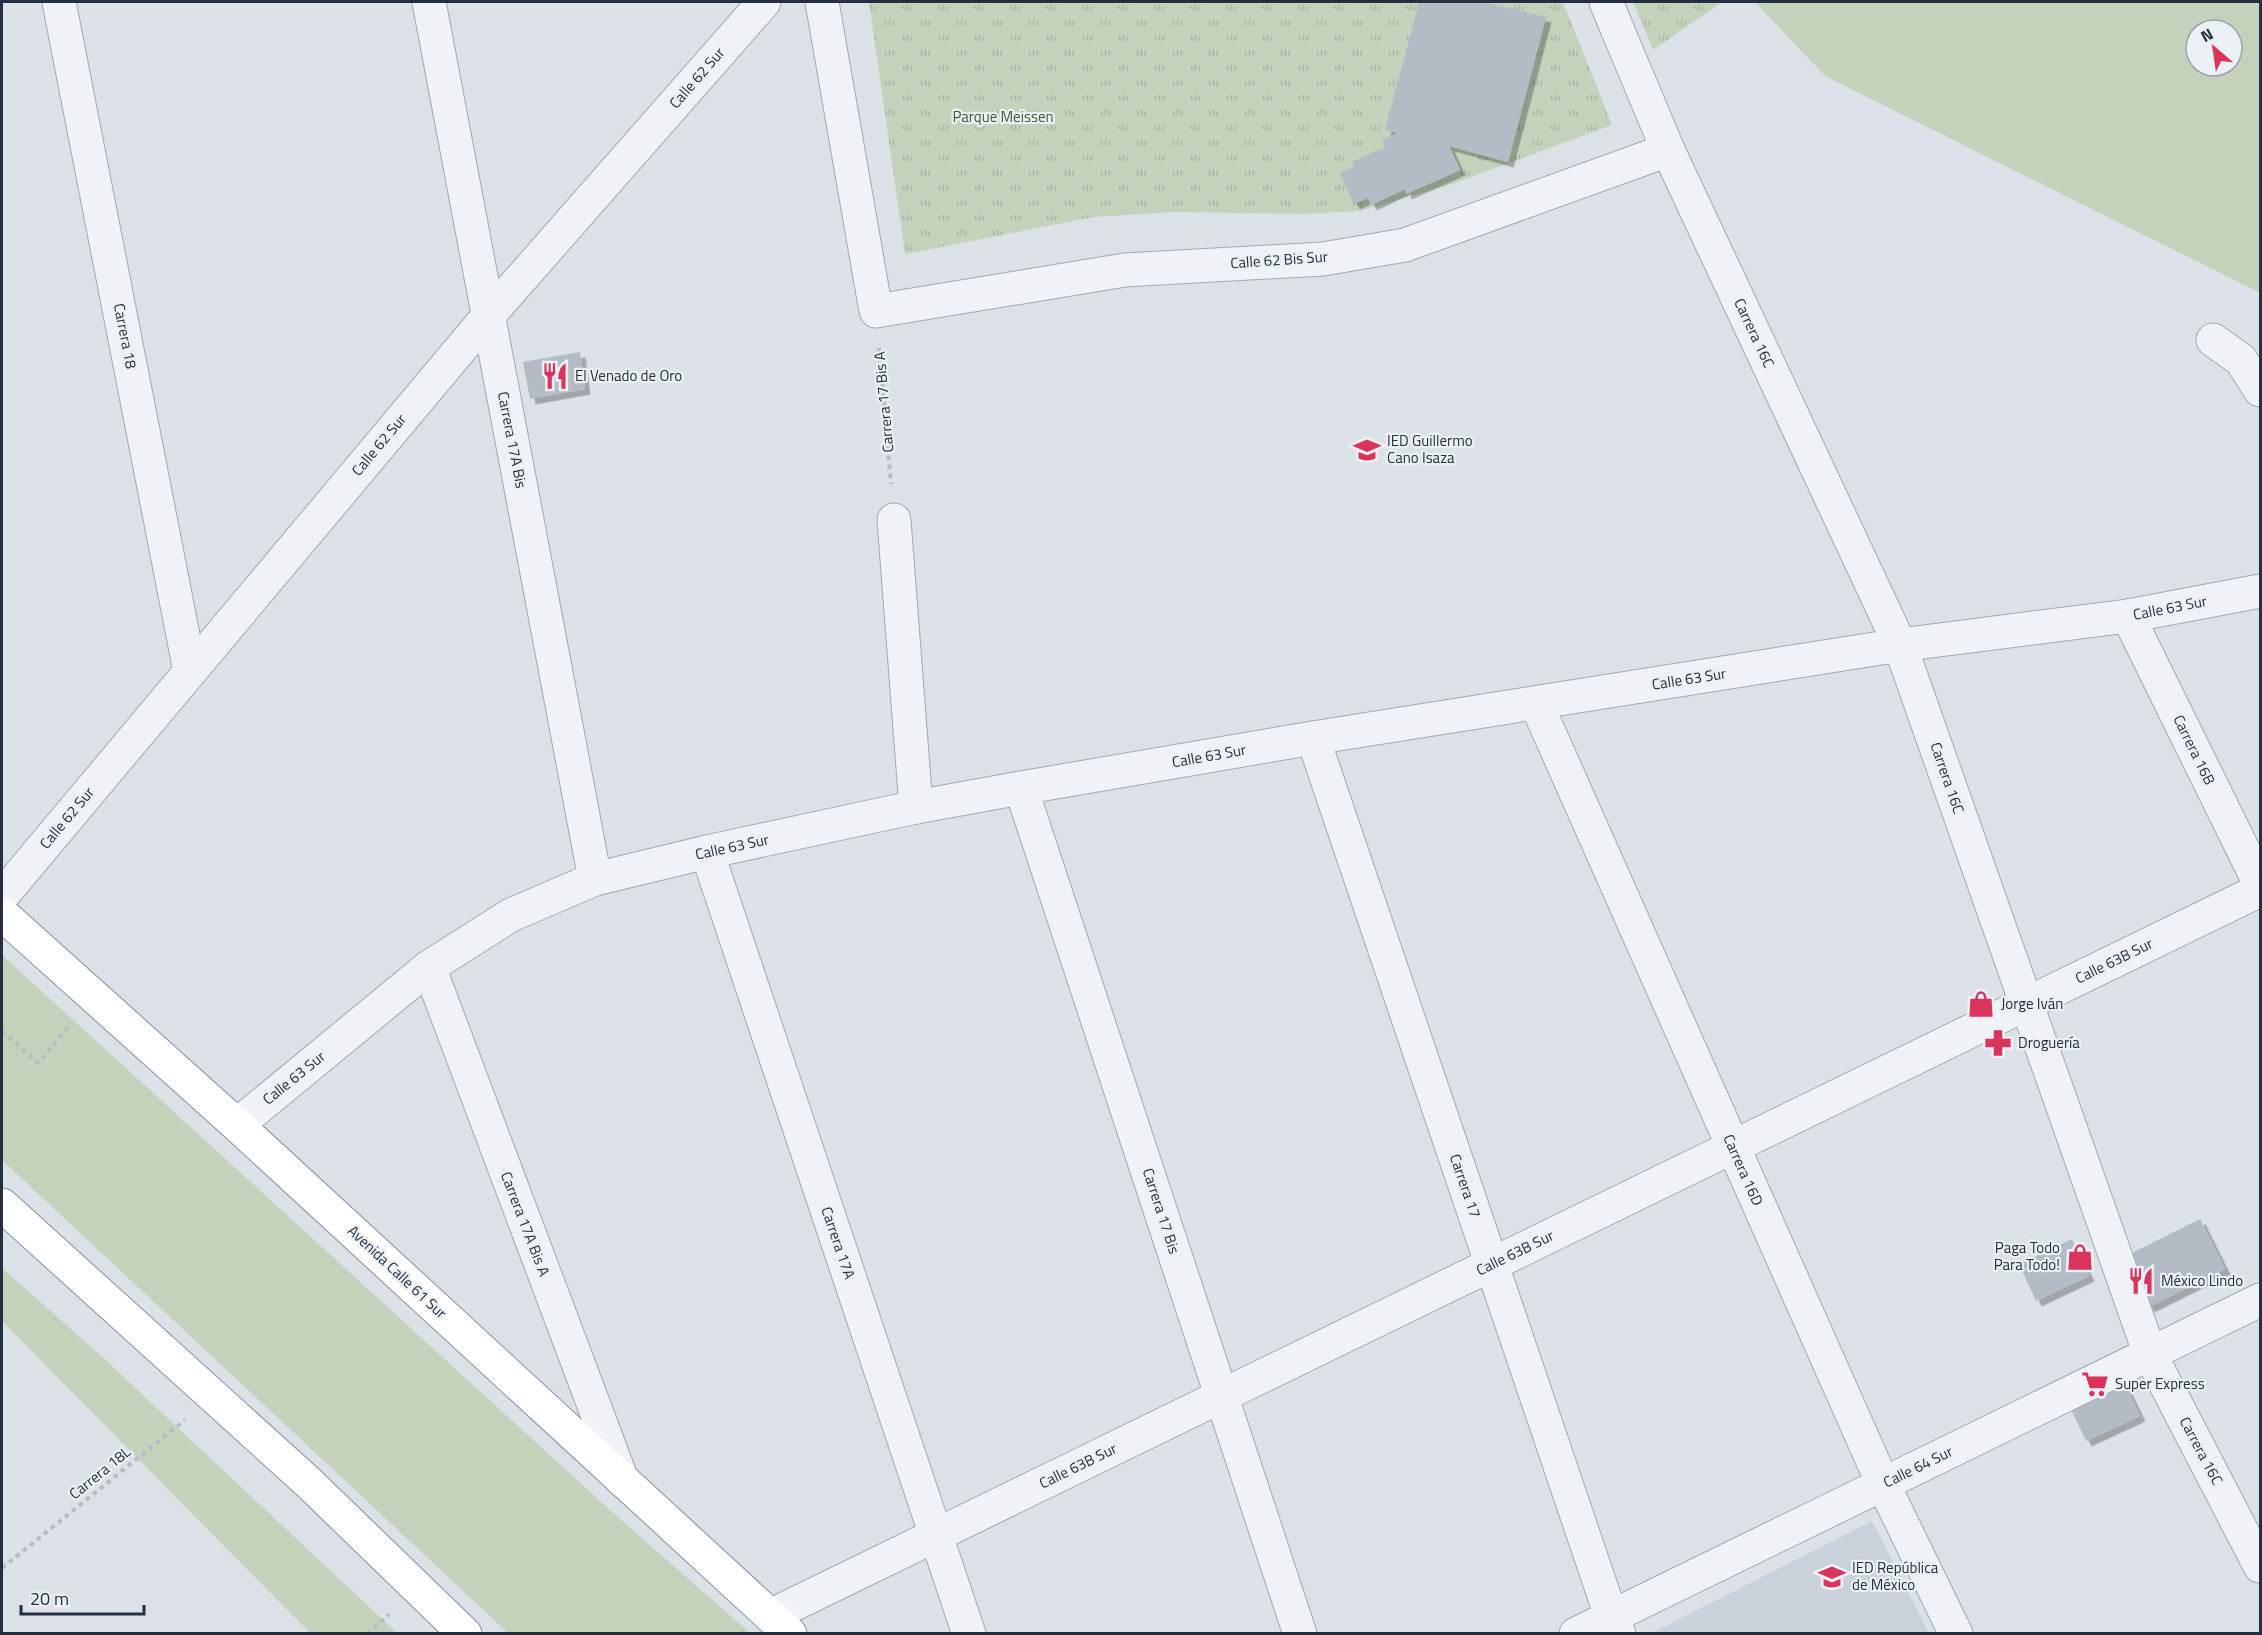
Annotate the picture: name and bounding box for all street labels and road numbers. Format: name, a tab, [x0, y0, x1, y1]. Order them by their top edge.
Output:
street label: Calle 62 Sur	[663, 42, 730, 113]
street label: Calle 62 Bis Sur	[1229, 245, 1328, 274]
street label: Carrera 16C	[1728, 294, 1781, 371]
street label: Carrera 18	[108, 301, 143, 371]
street label: Carrera 17 Bis A	[868, 351, 899, 454]
street label: Carrera 17A Bis	[492, 390, 533, 490]
street label: Calle 62 Sur	[346, 409, 411, 481]
street label: Calle 63 Sur	[2131, 589, 2209, 626]
street label: Calle 63 Sur	[1650, 661, 1728, 696]
street label: Carrera 16B	[2168, 711, 2221, 789]
street label: Calle 63 Sur	[1170, 738, 1248, 773]
street label: Carrera 16C	[1924, 739, 1970, 817]
street label: Calle 62 Sur	[34, 782, 99, 854]
street label: Calle 63 Sur	[693, 827, 771, 866]
street label: Calle 63B Sur	[2071, 932, 2157, 989]
street label: Calle 63 Sur	[257, 1045, 330, 1110]
street label: Carrera 16D	[1718, 1130, 1769, 1209]
street label: Carrera 17	[1444, 1151, 1487, 1221]
street label: Carrera 17 Bis	[1137, 1165, 1186, 1257]
street label: Carrera 17A Bis A	[495, 1168, 556, 1279]
street label: Carrera 17A	[815, 1204, 862, 1282]
street label: Avenida Calle 61 Sur	[343, 1219, 452, 1324]
street label: Calle 63B Sur	[1472, 1224, 1558, 1281]
street label: Carrera 16C	[2174, 1412, 2229, 1489]
street label: Calle 63B Sur	[1035, 1437, 1121, 1494]
street label: Calle 64 Sur	[1879, 1440, 1956, 1493]
street label: Carrera 18L	[64, 1441, 135, 1505]

